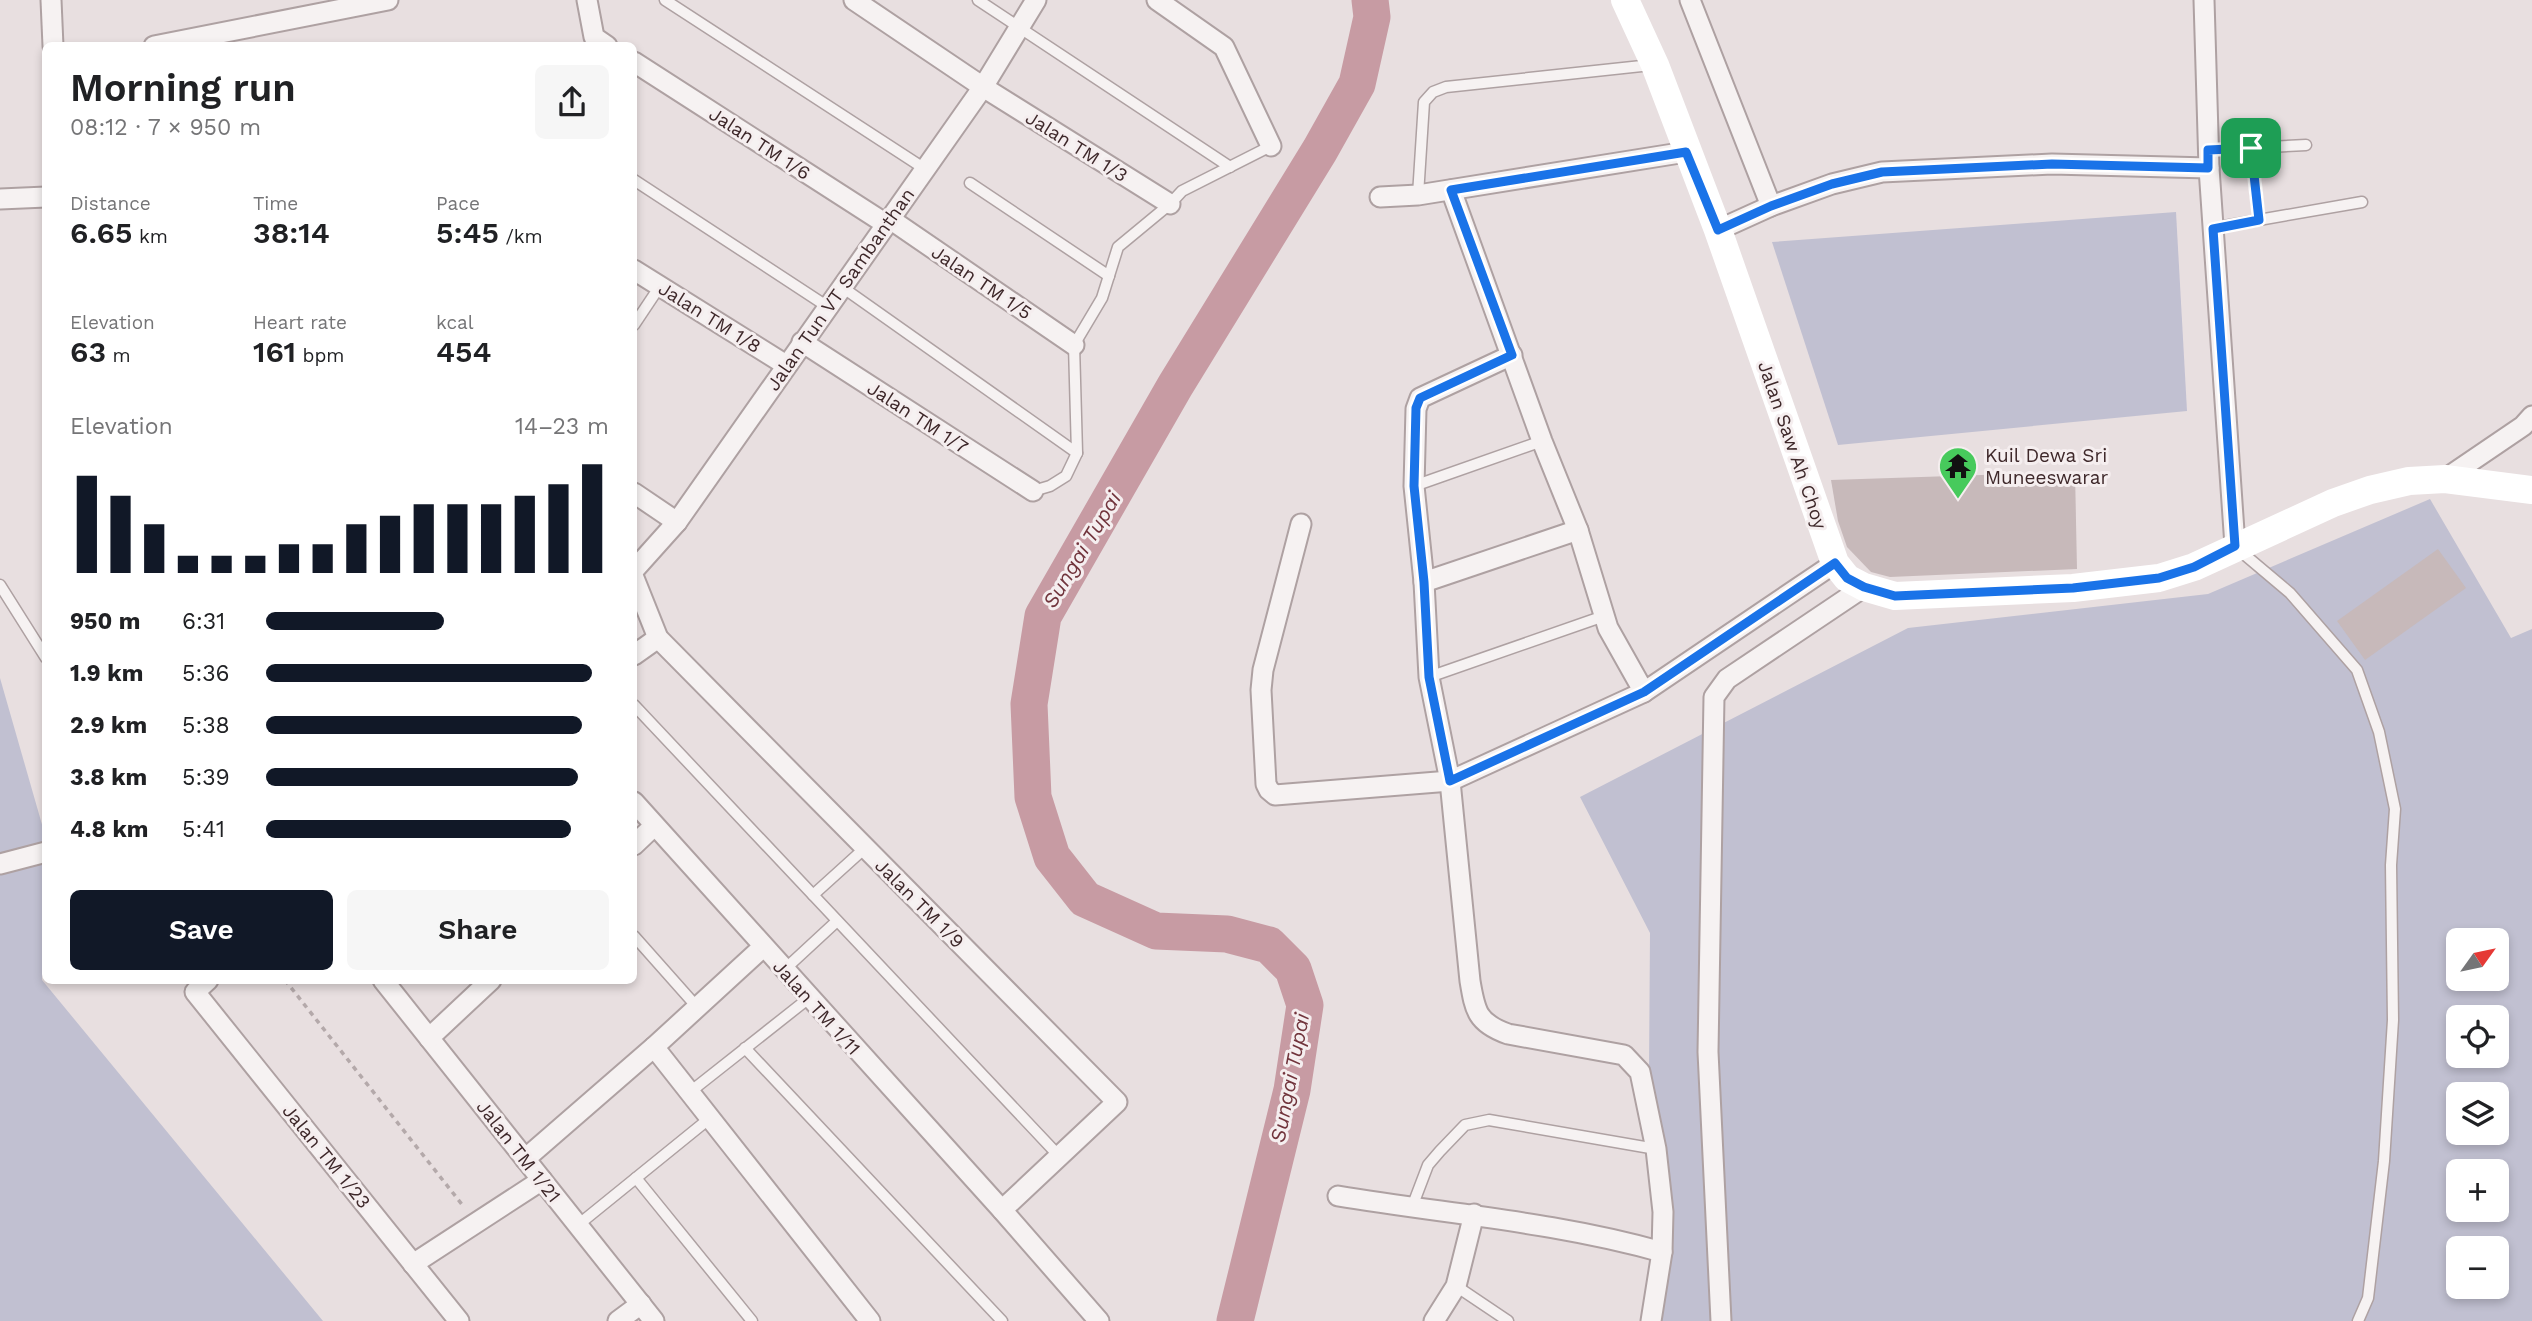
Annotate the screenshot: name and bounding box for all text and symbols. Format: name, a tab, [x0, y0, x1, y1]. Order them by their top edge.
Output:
button: share	[535, 65, 609, 139]
text: Morning run	[70, 66, 296, 110]
street label: Jalan TM 1/6	[705, 102, 815, 185]
street label: Jalan TM 1/3	[1021, 106, 1132, 187]
text: 08:12 · 7 × 950 m	[70, 114, 261, 141]
pin	[2221, 118, 2281, 178]
icon: arrive	[2232, 129, 2270, 167]
street label: Jalan Tun VT Sambanthan	[762, 184, 919, 395]
text: Distance	[70, 192, 151, 215]
text: Time	[253, 192, 298, 215]
text: Pace	[436, 192, 480, 215]
text: 6.65	[70, 215, 132, 250]
text: 38:14	[253, 215, 330, 250]
text: 5:45	[436, 215, 499, 250]
text: km	[132, 225, 168, 248]
text: /km	[499, 225, 543, 248]
street label: Jalan TM 1/5	[927, 240, 1036, 324]
street label: Jalan TM 1/8	[654, 277, 765, 358]
text: Elevation	[70, 311, 155, 334]
text: Heart rate	[253, 311, 347, 334]
text: kcal	[436, 311, 474, 334]
text: 63	[70, 334, 106, 369]
text: 161	[253, 334, 296, 369]
text: 454	[436, 334, 491, 369]
text: m	[106, 344, 131, 367]
text: bpm	[296, 344, 344, 367]
street label: Jalan Saw Ah Choy	[1753, 358, 1832, 532]
street label: Jalan TM 1/7	[863, 376, 972, 459]
text: Elevation	[70, 413, 173, 440]
text: 14–23 m	[515, 413, 609, 440]
place label: Kuil Dewa Sri Muneeswarar	[1985, 444, 2109, 489]
temple icon: Kuil Dewa Sri Muneeswarar	[1937, 445, 1979, 500]
water label: Sungai Tupai	[1037, 487, 1126, 612]
text: 950 m	[70, 608, 140, 635]
text: 6:31	[182, 608, 225, 635]
text: 1.9 km	[70, 660, 143, 687]
text: 5:36	[182, 660, 230, 687]
text: 2.9 km	[70, 712, 147, 739]
text: 5:38	[182, 712, 230, 739]
text: 3.8 km	[70, 764, 147, 791]
text: 5:39	[182, 764, 230, 791]
text: 4.8 km	[70, 816, 148, 843]
text: 5:41	[182, 816, 225, 843]
street label: Jalan TM 1/9	[870, 854, 969, 953]
button: Save	[70, 890, 333, 970]
button: Share	[347, 890, 609, 970]
north arrow	[2446, 928, 2510, 990]
map controls	[2446, 928, 2509, 1299]
street label: Jalan TM 1/11	[768, 955, 865, 1060]
button: locate	[2446, 1005, 2509, 1068]
water label: Sungai Tupai	[1265, 1011, 1314, 1145]
button: layers	[2446, 1082, 2509, 1145]
street label: Jalan TM 1/21	[472, 1096, 566, 1207]
street label: Jalan TM 1/23	[278, 1100, 376, 1213]
button: +	[2446, 1159, 2509, 1222]
button: −	[2446, 1236, 2509, 1299]

